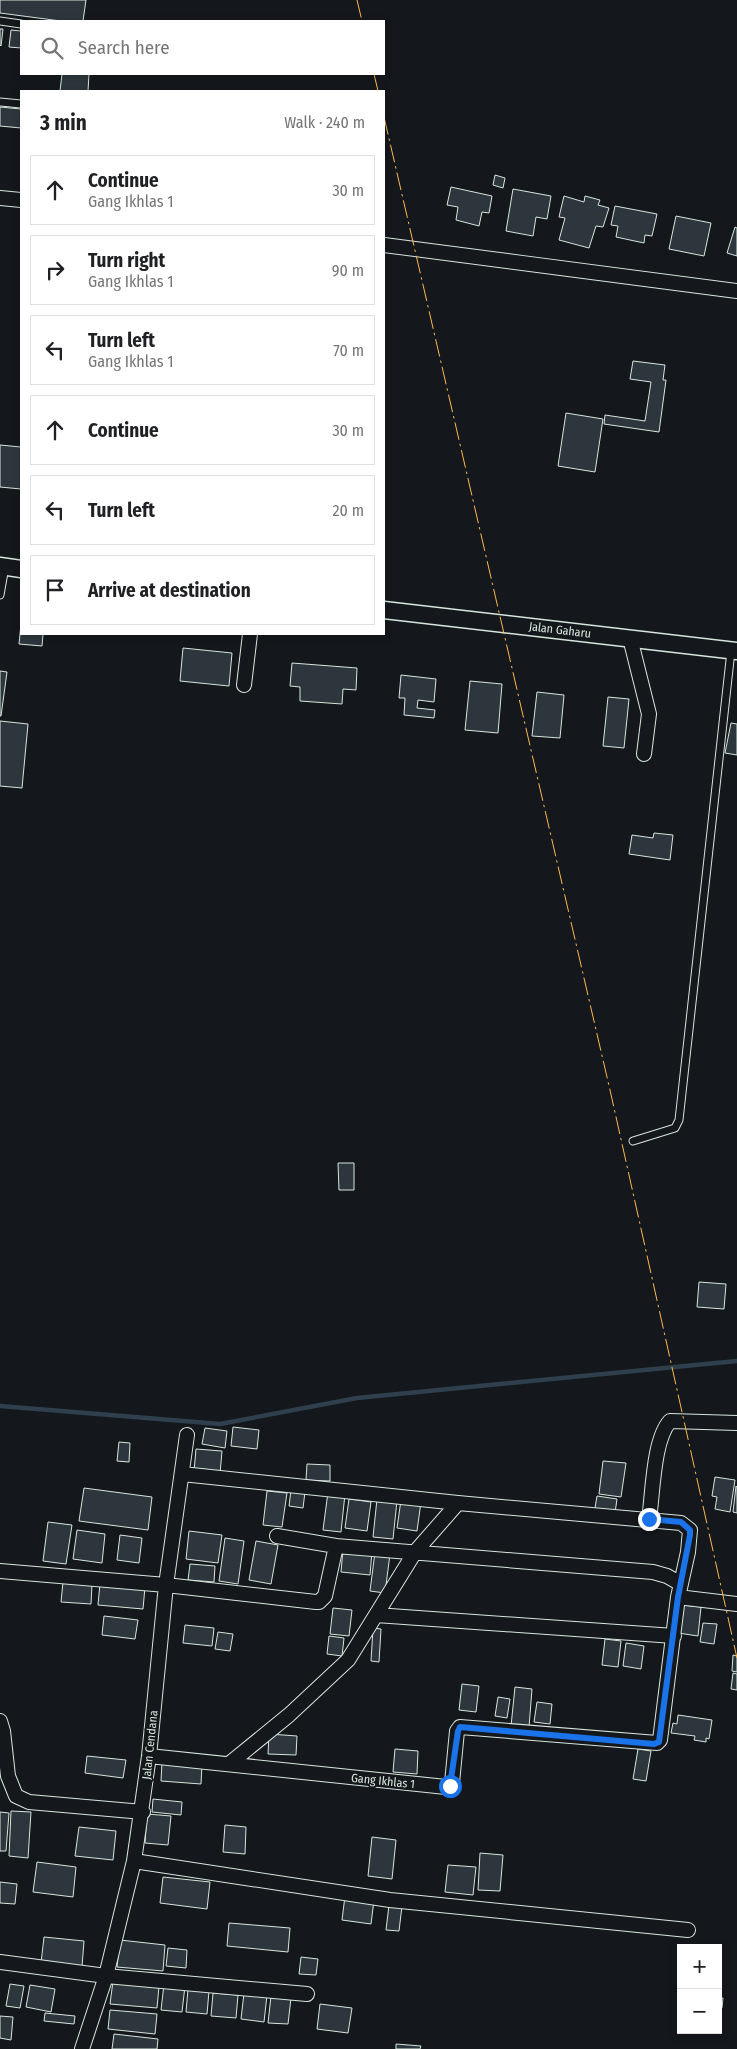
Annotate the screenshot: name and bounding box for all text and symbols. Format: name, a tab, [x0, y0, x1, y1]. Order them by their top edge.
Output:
search box	[20, 20, 385, 75]
icon: search	[38, 34, 66, 62]
text: Search here	[78, 36, 170, 59]
text: 3 min	[40, 110, 87, 136]
text: Walk · 240 m	[284, 113, 365, 132]
text: Continue	[88, 169, 159, 192]
icon: ahead	[41, 176, 69, 204]
text: 30 m	[332, 181, 364, 200]
text: Gang Ikhlas 1	[88, 192, 174, 211]
text: Turn right	[88, 249, 165, 272]
icon: right	[41, 256, 69, 284]
text: 90 m	[332, 261, 364, 280]
text: Gang Ikhlas 1	[88, 272, 174, 291]
text: Turn left	[88, 329, 155, 352]
icon: left	[41, 336, 69, 364]
text: 70 m	[333, 341, 364, 360]
text: Gang Ikhlas 1	[88, 352, 174, 371]
icon: ahead	[41, 416, 69, 444]
text: Continue	[88, 419, 159, 442]
text: 30 m	[332, 421, 364, 440]
icon: left	[41, 496, 69, 524]
text: Turn left	[88, 499, 155, 522]
text: 20 m	[333, 501, 364, 520]
icon: arrive	[41, 576, 69, 604]
text: Arrive at destination	[88, 579, 251, 602]
street label: Jalan Gaharu	[528, 619, 592, 641]
route end	[638, 1508, 661, 1531]
street label: Jalan Cendana	[139, 1709, 161, 1780]
street label: Gang Ikhlas 1	[350, 1771, 416, 1791]
route start	[439, 1775, 462, 1798]
map controls	[677, 1944, 722, 2034]
button: +	[677, 1944, 722, 1989]
button: −	[677, 1989, 722, 2034]

